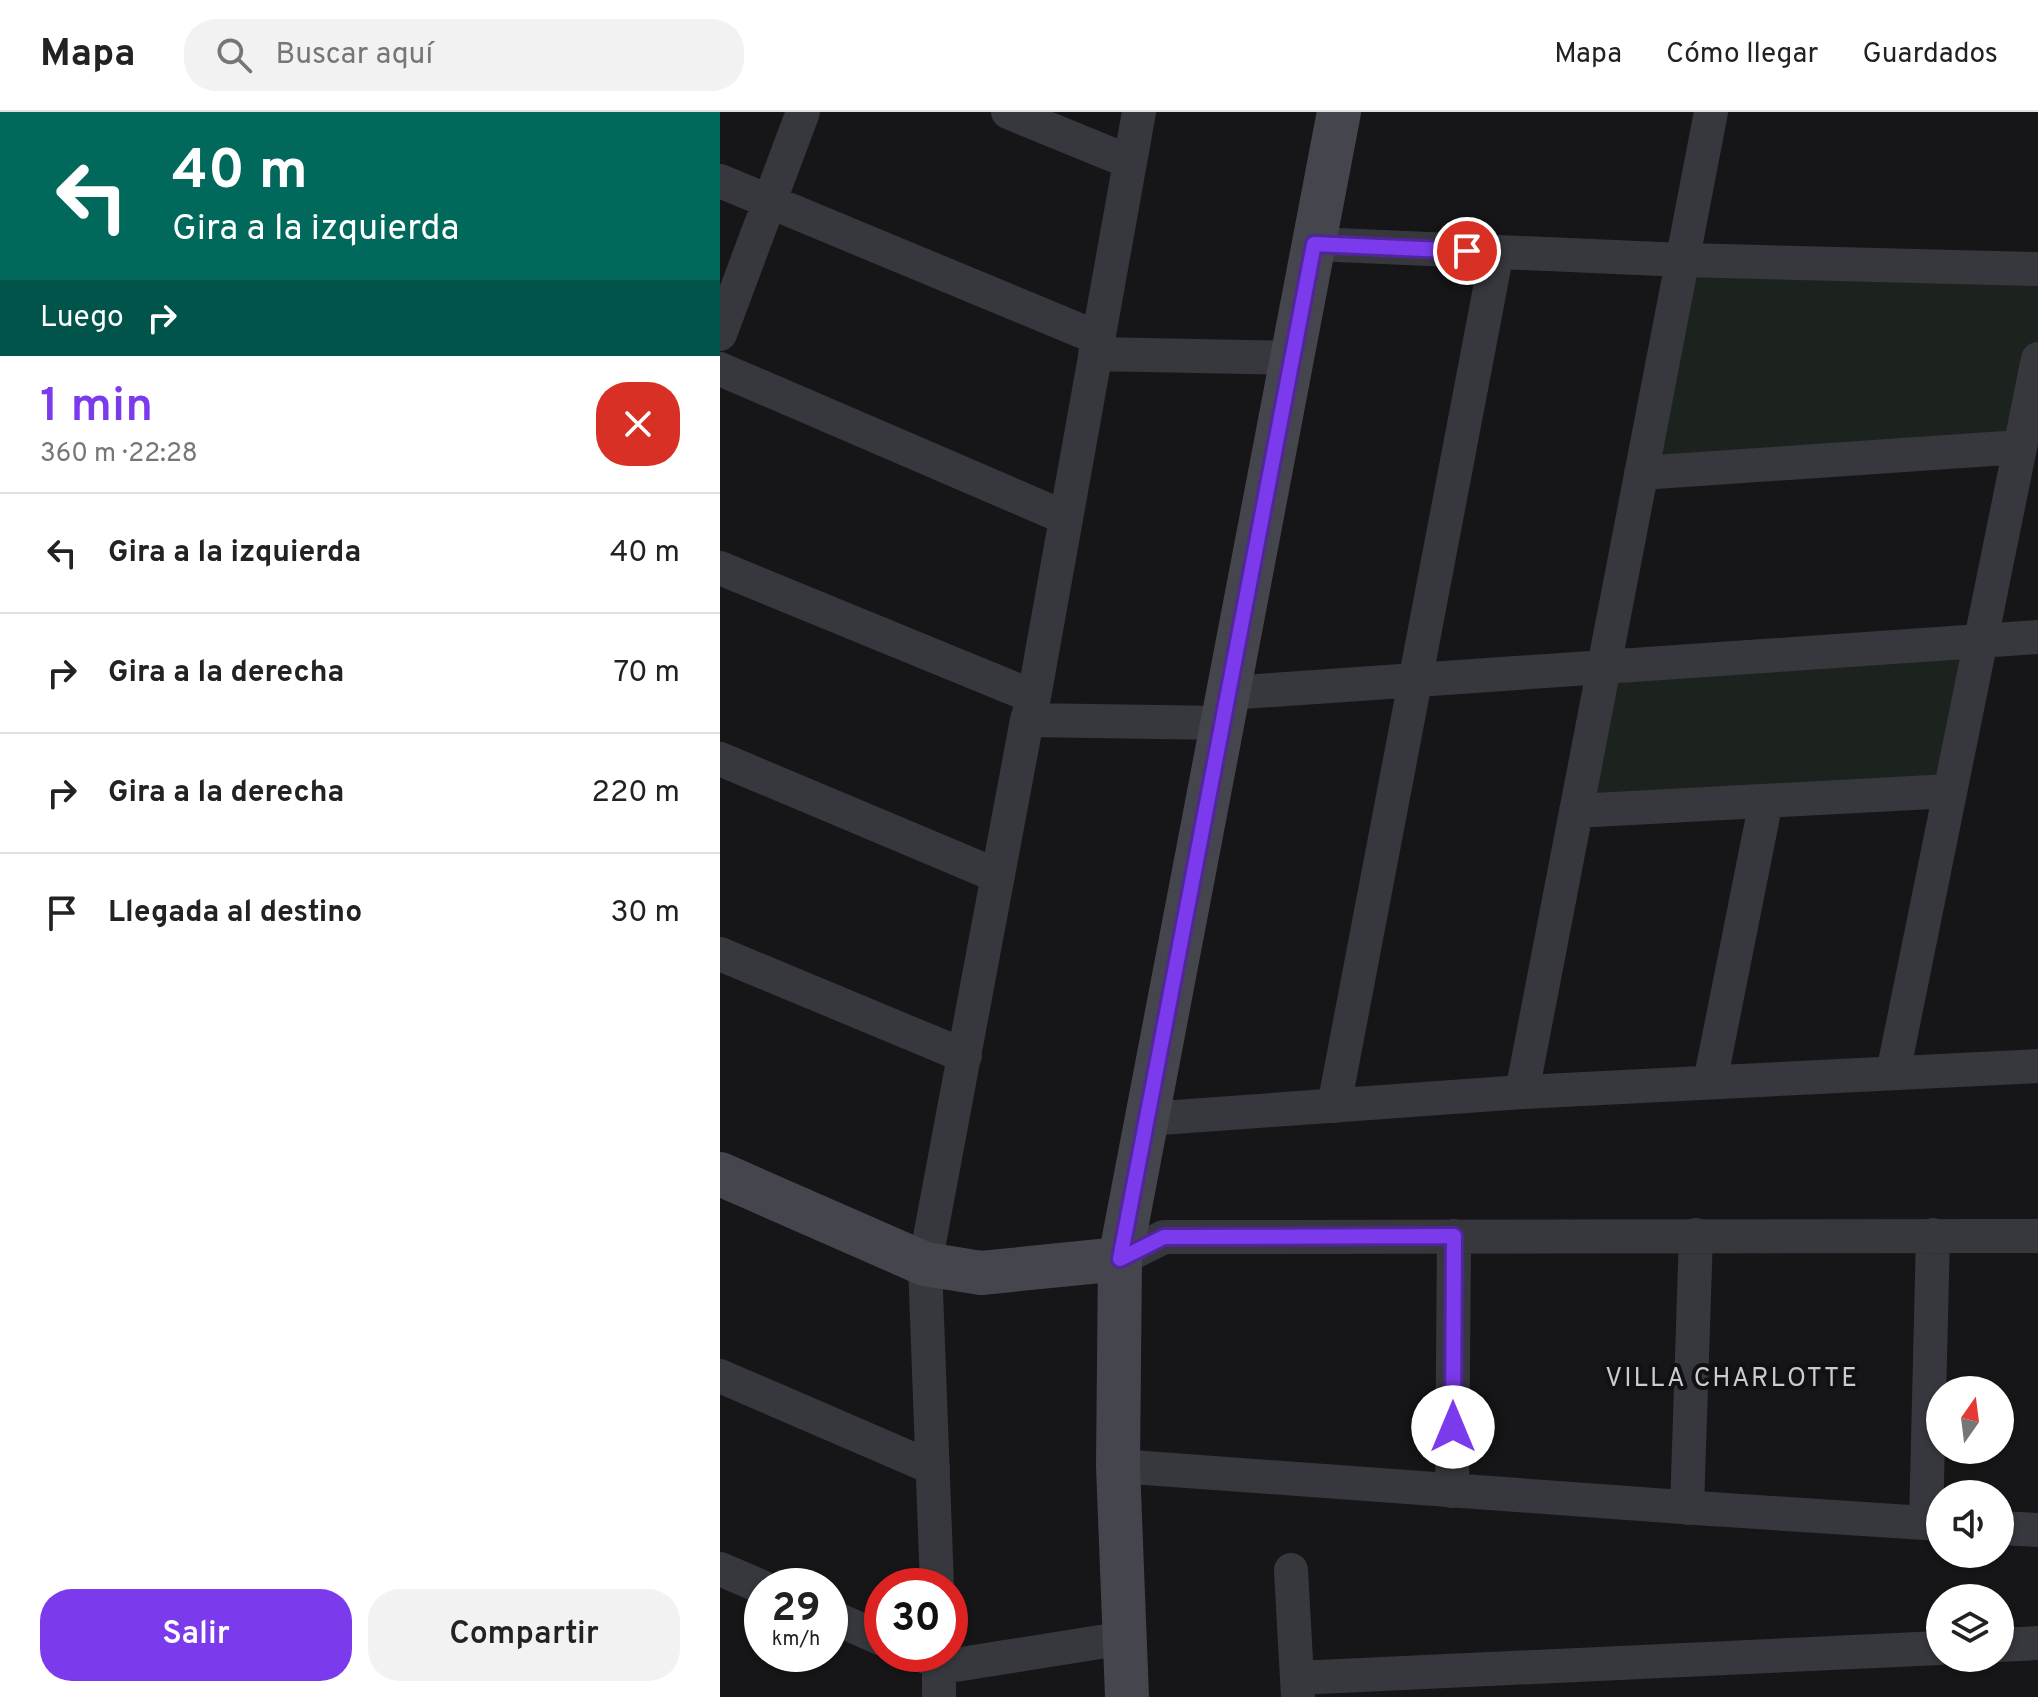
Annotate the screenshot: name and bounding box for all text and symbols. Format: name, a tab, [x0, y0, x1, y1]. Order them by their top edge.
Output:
search box	[184, 19, 744, 91]
text: Mapa	[40, 31, 136, 80]
icon: search	[212, 33, 256, 77]
text: Buscar aquí	[276, 37, 433, 74]
text: Mapa	[1554, 37, 1622, 73]
text: Cómo llegar	[1666, 37, 1818, 73]
text: Guardados	[1862, 37, 1998, 73]
text: 40 m	[172, 138, 308, 208]
icon: left	[40, 144, 144, 248]
text: Gira a la izquierda	[172, 207, 459, 253]
pin	[1433, 217, 1501, 285]
icon: arrive	[1445, 229, 1489, 273]
icon: right	[140, 296, 184, 340]
text: Luego	[40, 300, 124, 337]
text: 1 min	[40, 378, 153, 438]
button: close	[596, 382, 680, 466]
text: 360 m · 22:28	[40, 438, 198, 471]
icon: left	[40, 531, 84, 575]
text: Gira a la izquierda	[108, 535, 361, 572]
text: 40 m	[610, 535, 680, 572]
icon: right	[40, 651, 84, 695]
text: Gira a la derecha	[108, 655, 344, 692]
text: 70 m	[614, 655, 680, 692]
icon: right	[40, 771, 84, 815]
text: Gira a la derecha	[108, 775, 344, 812]
text: 220 m	[592, 775, 680, 812]
icon: arrive	[40, 891, 84, 935]
text: Llegada al destino	[108, 895, 362, 932]
text: 30 m	[611, 895, 680, 932]
district label: VILLA CHARLOTTE	[1605, 1363, 1859, 1396]
north arrow	[1926, 1376, 2014, 1464]
map controls	[1926, 1376, 2014, 1672]
position arrow	[1411, 1385, 1495, 1469]
button: sound	[1926, 1480, 2014, 1568]
speed limit sign: 30	[864, 1568, 968, 1672]
button: layers	[1926, 1584, 2014, 1672]
text: 29	[771, 1585, 821, 1635]
button: Salir	[40, 1589, 352, 1681]
button: Compartir	[368, 1589, 680, 1681]
text: km/h	[772, 1627, 820, 1653]

